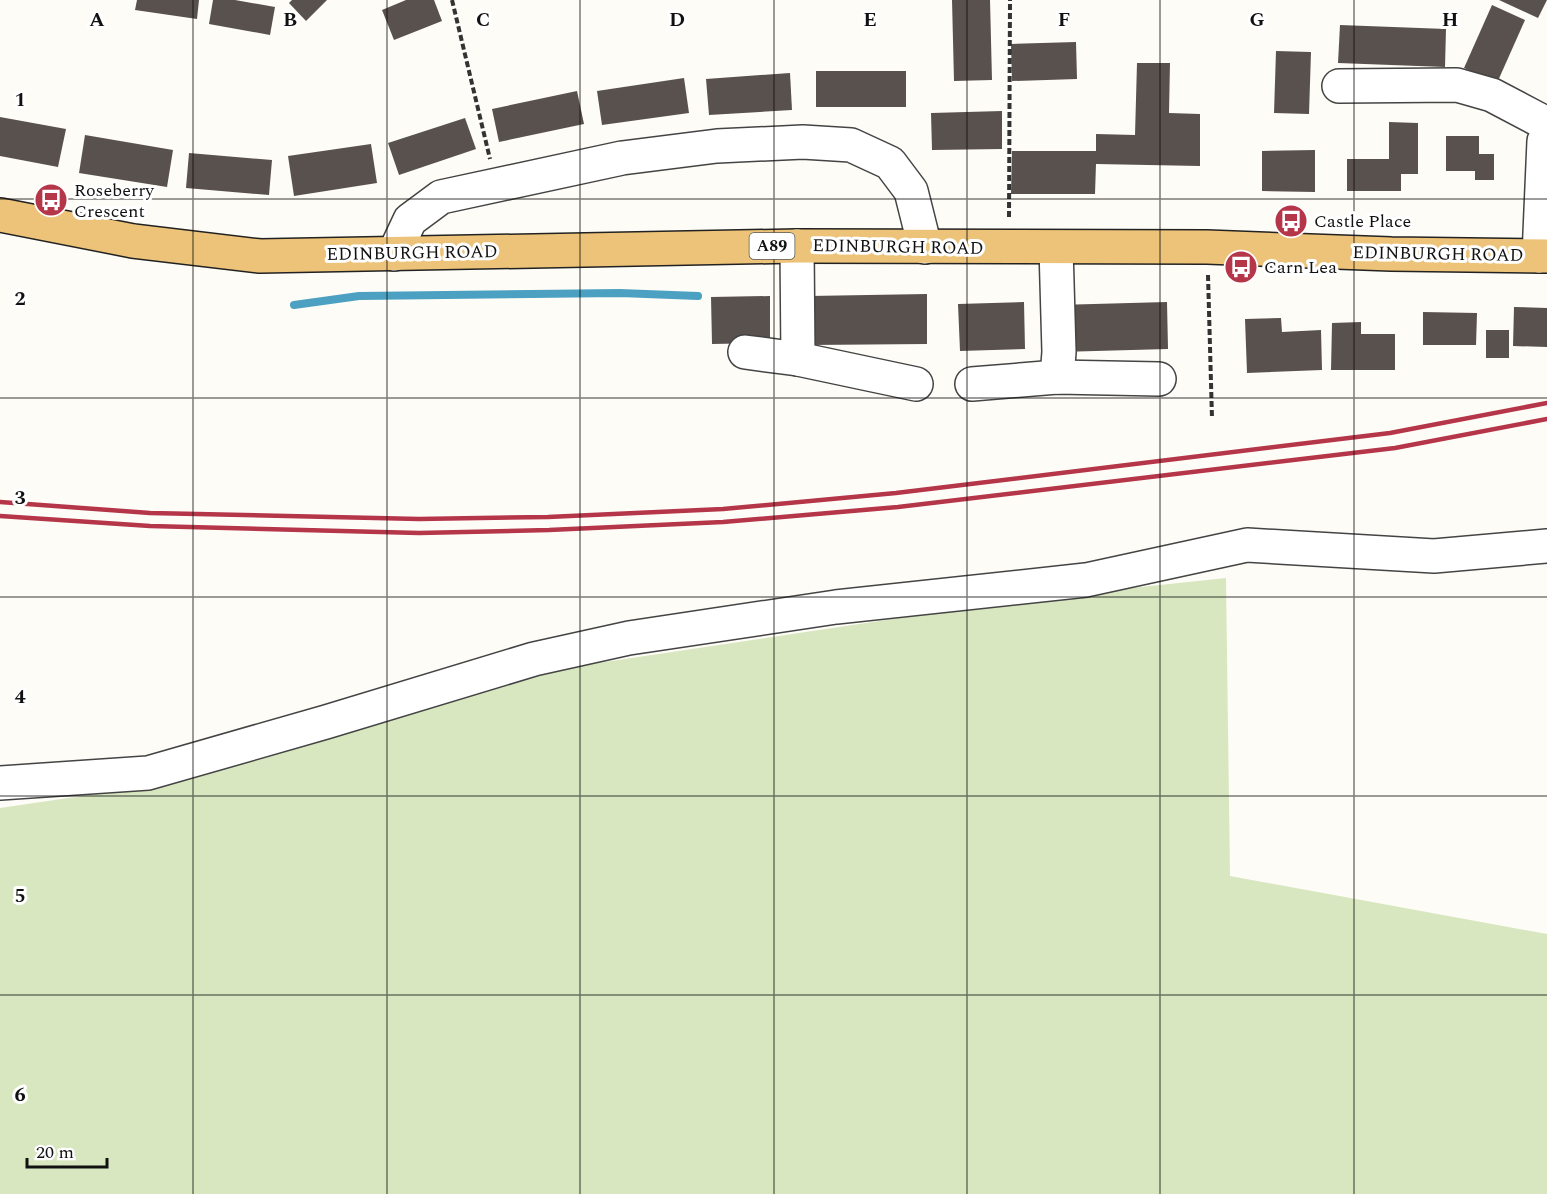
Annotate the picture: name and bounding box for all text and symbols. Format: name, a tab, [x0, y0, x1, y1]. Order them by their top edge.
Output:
text: A	[89, 5, 105, 35]
text: B	[283, 5, 297, 35]
text: C	[476, 5, 490, 35]
text: D	[669, 5, 685, 35]
text: E	[863, 5, 877, 35]
text: F	[1058, 5, 1070, 35]
text: G	[1249, 5, 1265, 35]
text: H	[1442, 5, 1458, 35]
text: 1	[14, 85, 26, 115]
place label: Roseberry Crescent	[74, 177, 155, 225]
bus stop icon: Roseberry Crescent	[33, 182, 69, 218]
bus stop icon: Castle Place	[1273, 203, 1309, 239]
place label: Castle Place	[1314, 208, 1411, 235]
street label: EDINBURGH ROAD	[812, 232, 984, 262]
road number: A89	[750, 233, 794, 259]
street label: EDINBURGH ROAD	[326, 238, 498, 268]
street label: EDINBURGH ROAD	[1352, 239, 1524, 269]
bus stop icon: Carn Lea	[1223, 249, 1259, 285]
place label: Carn Lea	[1264, 254, 1337, 281]
text: 2	[14, 284, 26, 314]
text: 3	[14, 483, 26, 513]
text: 4	[14, 682, 26, 712]
text: 5	[14, 881, 26, 911]
text: 6	[14, 1080, 26, 1110]
scale bar	[27, 1131, 106, 1169]
text: 20 m	[36, 1139, 74, 1166]

